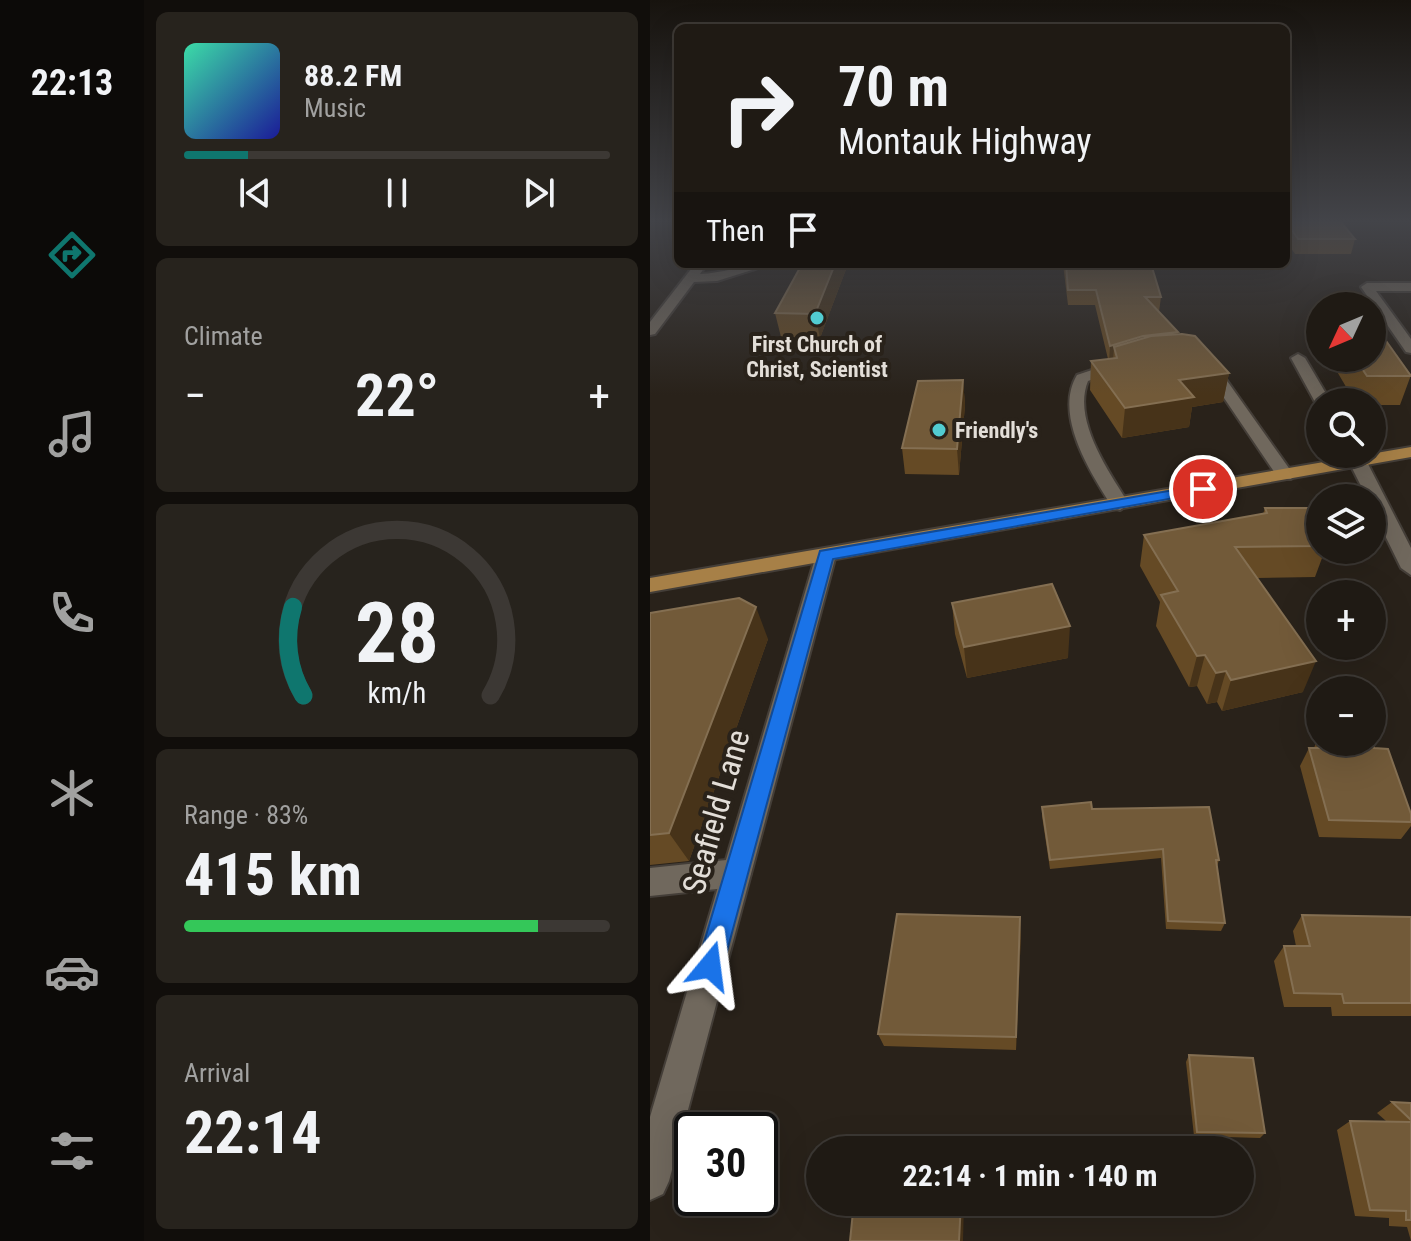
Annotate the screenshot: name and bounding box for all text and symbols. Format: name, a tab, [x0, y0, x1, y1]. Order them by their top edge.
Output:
text: 70 m	[838, 54, 949, 120]
icon: right	[706, 56, 810, 160]
text: 88.2 FM	[304, 58, 402, 93]
text: 22:13	[31, 62, 113, 104]
text: Music	[304, 93, 366, 123]
text: Montauk Highway	[838, 121, 1092, 163]
icon: previous	[233, 171, 277, 215]
icon: pause	[375, 171, 419, 215]
icon: next	[517, 171, 561, 215]
icon: arrive	[781, 208, 825, 252]
text: Then	[706, 213, 765, 248]
icon: directions	[44, 227, 100, 283]
north arrow	[1306, 292, 1386, 372]
map controls	[1306, 292, 1386, 756]
marker: First Church of Christ, Scientist	[808, 309, 826, 327]
text: Climate	[184, 321, 263, 351]
place label: First Church of Christ, Scientist	[746, 332, 888, 382]
text: 22°	[355, 360, 439, 431]
text: −	[184, 370, 206, 422]
text: +	[588, 370, 610, 422]
button: search	[1306, 388, 1386, 468]
icon: music	[44, 406, 100, 462]
place label: Friendly's	[955, 418, 1038, 443]
marker: Friendly's	[930, 421, 948, 439]
pin	[1169, 455, 1237, 523]
icon: arrive	[1181, 467, 1225, 511]
button: layers	[1306, 484, 1386, 564]
button: +	[1306, 580, 1386, 660]
icon: phone	[44, 585, 100, 641]
text: 28	[355, 585, 439, 682]
button: −	[1306, 676, 1386, 756]
text: km/h	[368, 677, 426, 711]
street label: Seafield Lane	[674, 725, 758, 899]
icon: climate	[44, 765, 100, 821]
text: Range · 83%	[184, 800, 308, 830]
text: 415 km	[184, 839, 362, 910]
position arrow	[668, 924, 752, 1008]
icon: car	[44, 944, 100, 1000]
text: Arrival	[184, 1058, 250, 1088]
text: 22:14	[184, 1097, 322, 1168]
speed limit sign: 30	[674, 1112, 778, 1216]
icon: filters	[44, 1123, 100, 1179]
text: 22:14 · 1 min · 140 m	[903, 1158, 1157, 1193]

